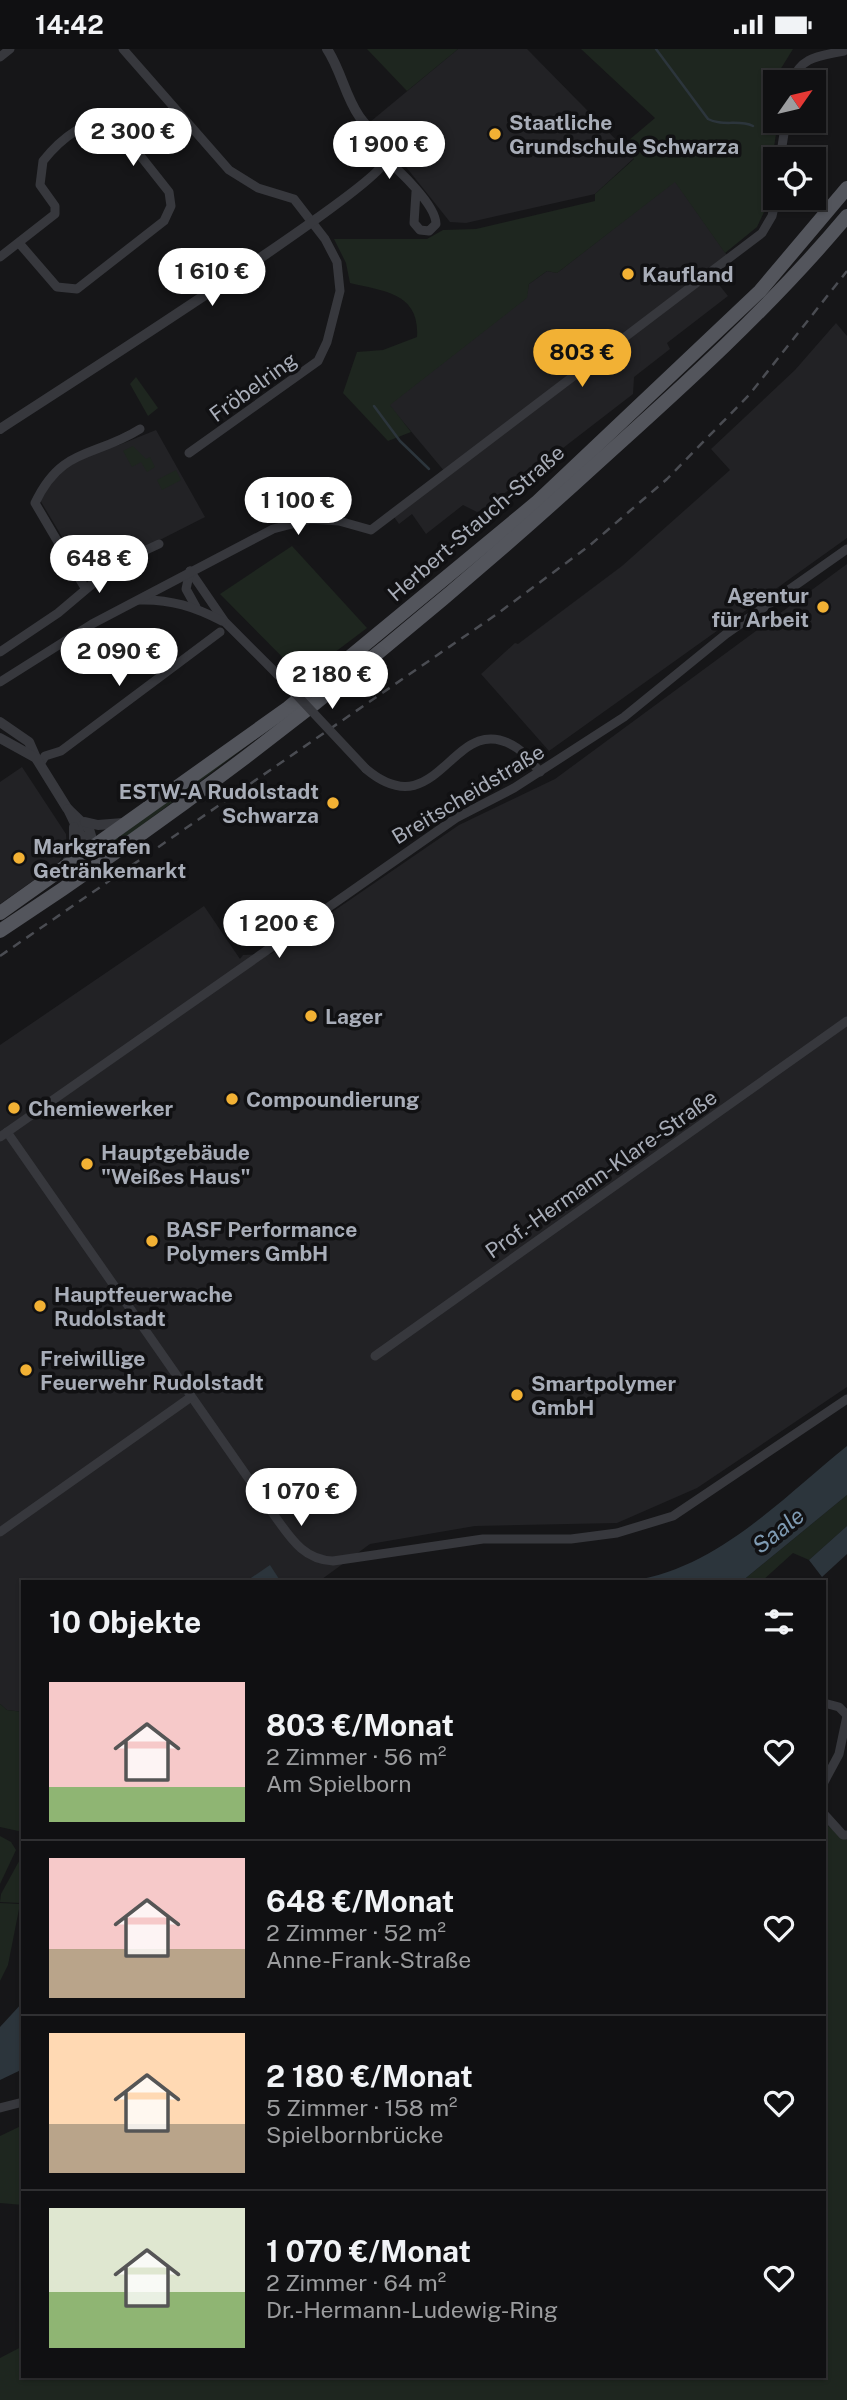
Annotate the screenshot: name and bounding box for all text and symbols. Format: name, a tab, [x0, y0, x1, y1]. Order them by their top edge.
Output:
text: 14:42	[35, 9, 104, 40]
north arrow	[763, 70, 826, 133]
map controls	[763, 70, 826, 210]
pin: 2 300 €	[68, 109, 198, 168]
place label: Staatliche Grundschule Schwarza	[509, 110, 739, 159]
text: 2 300 €	[91, 117, 175, 144]
pin: 1 900 €	[324, 121, 454, 181]
marker: Staatliche Grundschule Schwarza	[487, 126, 503, 142]
text: 1 900 €	[349, 130, 429, 157]
button: locate	[763, 147, 826, 210]
pin: 1 610 €	[147, 249, 277, 308]
text: 1 610 €	[174, 257, 250, 284]
place label: Kaufland	[642, 262, 733, 287]
marker: Kaufland	[620, 266, 636, 282]
pin: 803 €	[533, 329, 631, 389]
text: 803 €	[549, 338, 615, 365]
street label: Fröbelring	[204, 347, 302, 427]
street label: Herbert-Stauch-Straße	[383, 440, 569, 606]
pin: 1 100 €	[233, 477, 363, 537]
text: 1 100 €	[261, 486, 335, 513]
pin: 648 €	[50, 535, 148, 595]
text: 648 €	[66, 544, 132, 571]
place label: Agentur für Arbeit	[712, 583, 809, 632]
marker: Agentur für Arbeit	[815, 599, 831, 615]
pin: 2 090 €	[54, 629, 184, 688]
text: 2 090 €	[77, 637, 161, 664]
pin: 2 180 €	[267, 651, 397, 711]
text: 2 180 €	[292, 660, 372, 687]
street label: Breitscheidstraße	[387, 739, 549, 849]
place label: ESTW-A Rudolstadt Schwarza	[119, 779, 319, 828]
marker: ESTW-A Rudolstadt Schwarza	[325, 795, 341, 811]
place label: Markgrafen Getränkemarkt	[33, 834, 186, 883]
marker: Markgrafen Getränkemarkt	[11, 850, 27, 866]
pin: 1 200 €	[214, 901, 344, 960]
text: 1 200 €	[239, 909, 319, 936]
place label: Lager	[325, 1004, 383, 1029]
marker: Lager	[303, 1008, 319, 1024]
street label: Prof.-Hermann-Klare-Straße	[480, 1084, 722, 1264]
place label: Compoundierung	[246, 1087, 419, 1112]
marker: Compoundierung	[224, 1091, 240, 1107]
place label: Chemiewerker	[28, 1096, 174, 1121]
marker: Chemiewerker	[6, 1100, 22, 1116]
place label: Hauptgebäude "Weißes Haus"	[101, 1140, 251, 1189]
marker: Hauptgebäude "Weißes Haus"	[79, 1156, 95, 1172]
place label: BASF Performance Polymers GmbH	[166, 1217, 357, 1266]
marker: BASF Performance Polymers GmbH	[144, 1233, 160, 1249]
place label: Hauptfeuerwache Rudolstadt	[54, 1282, 233, 1331]
marker: Hauptfeuerwache Rudolstadt	[32, 1298, 48, 1314]
place label: Freiwillige Feuerwehr Rudolstadt	[40, 1346, 264, 1395]
marker: Freiwillige Feuerwehr Rudolstadt	[18, 1362, 34, 1378]
place label: Smartpolymer GmbH	[531, 1371, 676, 1420]
marker: Smartpolymer GmbH	[509, 1387, 525, 1403]
pin: 1 070 €	[236, 1469, 366, 1528]
text: 1 070 €	[262, 1477, 340, 1504]
water label: Saale	[747, 1501, 809, 1559]
icon: filters	[760, 1603, 798, 1641]
text: 10 Objekte	[49, 1604, 201, 1640]
text: 803 €/Monat	[266, 1707, 454, 1743]
icon: home	[105, 1710, 189, 1794]
icon: heart	[760, 1733, 798, 1771]
text: 2 Zimmer · 56 m²	[266, 1743, 447, 1770]
text: Am Spielborn	[266, 1770, 412, 1797]
text: 648 €/Monat	[266, 1883, 454, 1919]
icon: home	[105, 1886, 189, 1970]
icon: heart	[760, 1909, 798, 1947]
text: 2 Zimmer · 52 m²	[266, 1919, 446, 1946]
text: Anne-Frank-Straße	[266, 1946, 471, 1973]
text: 2 180 €/Monat	[266, 2058, 473, 2094]
icon: home	[105, 2061, 189, 2145]
icon: heart	[760, 2084, 798, 2122]
text: 5 Zimmer · 158 m²	[266, 2094, 457, 2121]
text: Spielbornbrücke	[266, 2121, 444, 2148]
text: 1 070 €/Monat	[266, 2233, 471, 2269]
icon: home	[105, 2236, 189, 2320]
icon: heart	[760, 2259, 798, 2297]
text: 2 Zimmer · 64 m²	[266, 2269, 446, 2296]
text: Dr.-Hermann-Ludewig-Ring	[266, 2296, 558, 2323]

